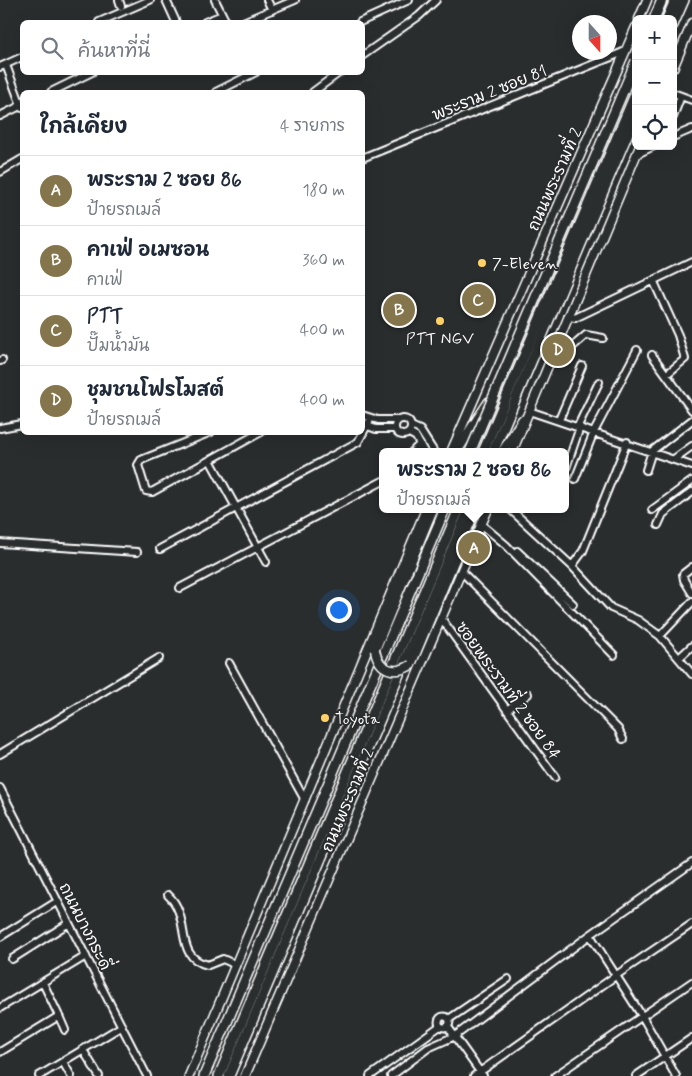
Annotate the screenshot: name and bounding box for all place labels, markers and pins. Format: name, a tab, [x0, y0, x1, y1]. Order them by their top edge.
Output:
place label: 7-Eleven	[492, 254, 558, 275]
marker: 7-Eleven	[476, 257, 488, 269]
pin: C	[462, 281, 494, 319]
pin: B	[383, 291, 415, 329]
marker: PTT NGV	[434, 315, 446, 327]
place label: PTT NGV	[406, 329, 474, 350]
pin: D	[542, 331, 574, 369]
pin: A	[458, 529, 490, 567]
place label: Toyota	[335, 709, 380, 730]
marker: Toyota	[319, 712, 331, 724]

